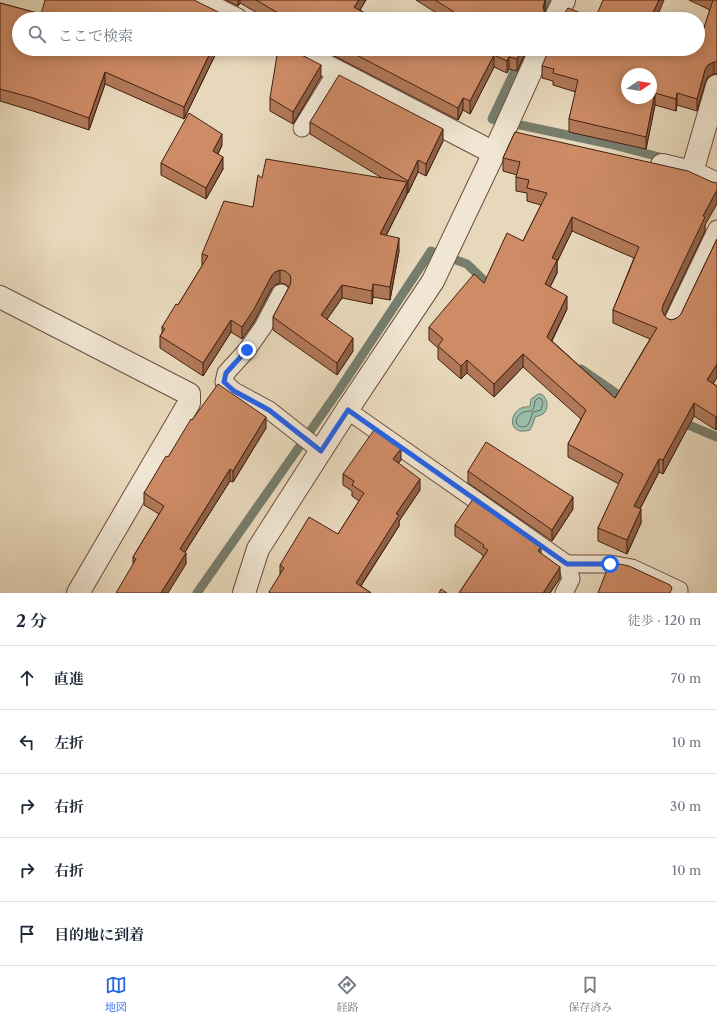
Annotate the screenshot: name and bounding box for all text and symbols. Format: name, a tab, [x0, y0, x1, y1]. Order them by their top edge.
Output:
search box	[12, 12, 705, 56]
icon: search	[26, 23, 48, 45]
text: ここで検索	[58, 26, 133, 45]
north arrow	[621, 68, 657, 104]
route end	[238, 341, 256, 359]
route start	[601, 555, 619, 573]
text: 2 分	[16, 611, 47, 631]
text: 徒歩 · 120 m	[628, 612, 701, 628]
icon: ahead	[16, 667, 38, 689]
text: 直進	[54, 669, 84, 688]
text: 70 m	[671, 670, 701, 686]
icon: left	[16, 731, 38, 753]
text: 左折	[54, 733, 84, 752]
text: 10 m	[672, 734, 701, 750]
icon: right	[16, 795, 38, 817]
text: 右折	[54, 797, 84, 816]
text: 30 m	[670, 798, 701, 814]
icon: right	[16, 859, 38, 881]
text: 右折	[54, 861, 84, 880]
text: 10 m	[672, 862, 701, 878]
icon: arrive	[16, 923, 38, 945]
text: 目的地に到着	[54, 925, 144, 944]
tab: 地図	[105, 974, 127, 1014]
tab: 経路	[336, 974, 358, 1014]
tab: 保存済み	[568, 974, 612, 1014]

